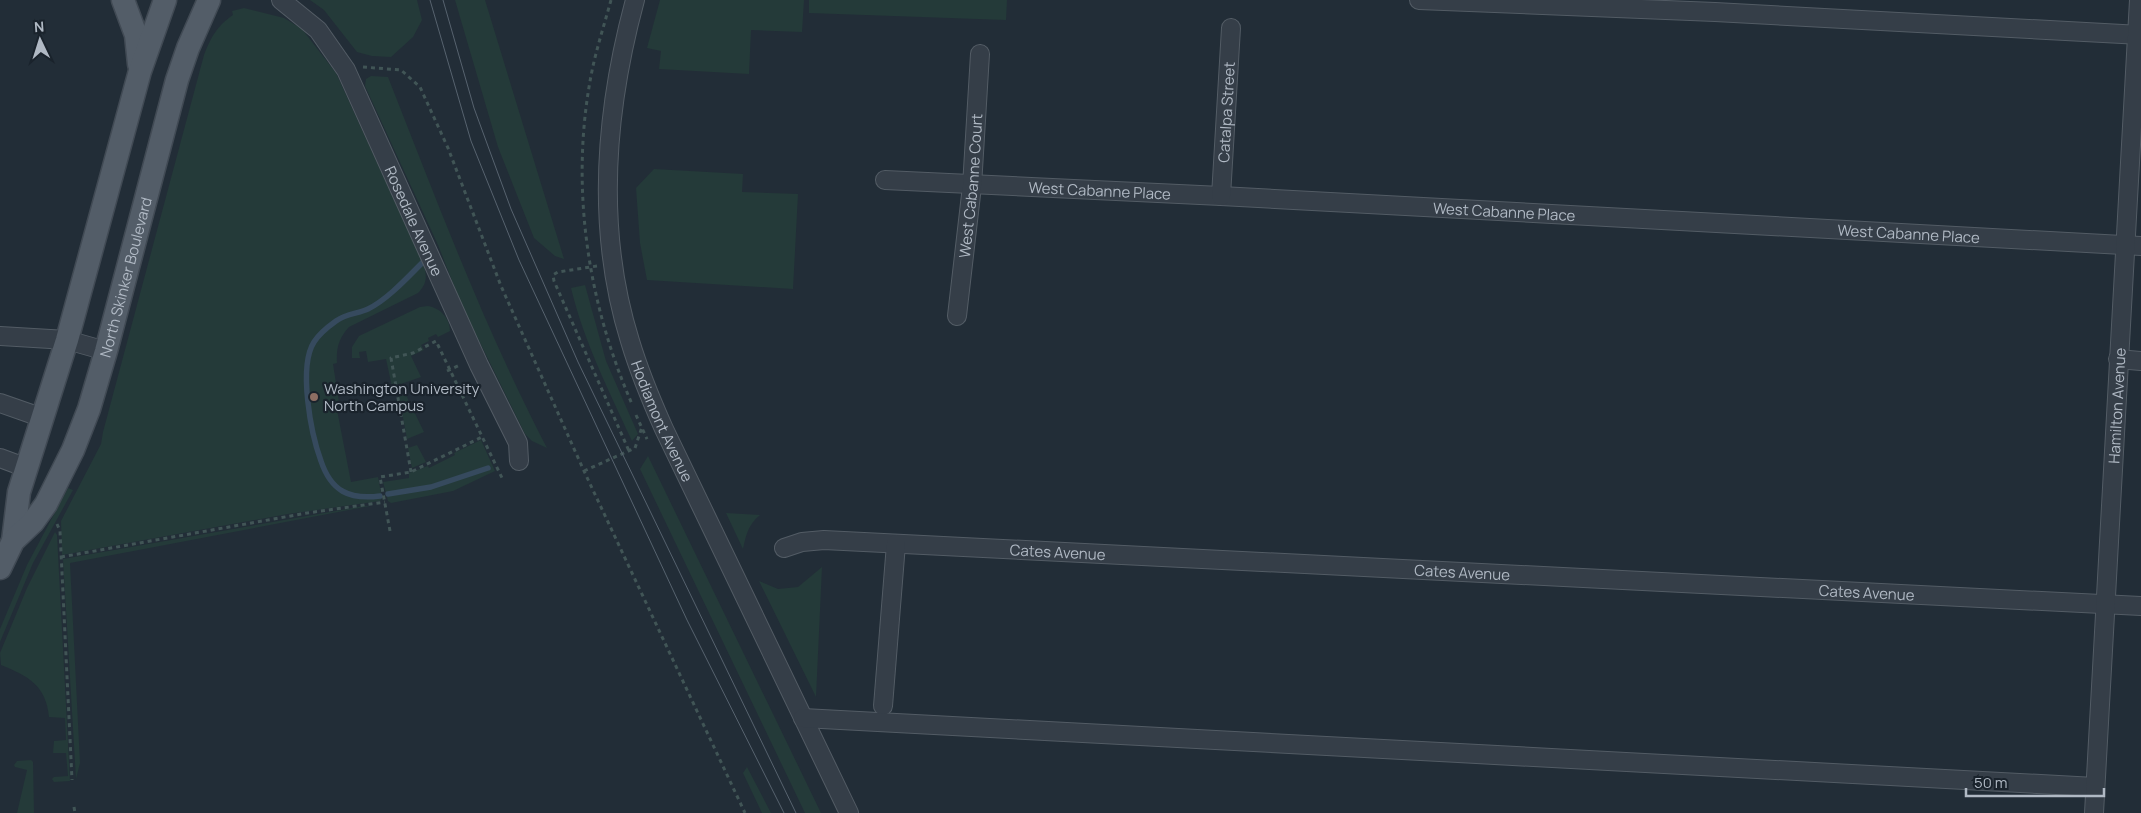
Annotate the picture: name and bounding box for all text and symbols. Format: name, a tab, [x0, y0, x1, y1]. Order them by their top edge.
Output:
north arrow	[15, 15, 65, 65]
text: N	[33, 17, 45, 36]
street label: Catalpa Street	[1213, 61, 1239, 163]
street label: West Cabanne Court	[953, 113, 987, 259]
street label: Rosedale Avenue	[380, 162, 448, 280]
street label: West Cabanne Place	[1028, 176, 1172, 204]
street label: North Skinker Boulevard	[94, 195, 156, 360]
street label: West Cabanne Place	[1432, 197, 1576, 226]
street label: West Cabanne Place	[1837, 219, 1981, 248]
street label: Hamilton Avenue	[2103, 347, 2130, 464]
street label: Hodiamont Avenue	[627, 357, 698, 485]
place label: Washington University North Campus	[324, 378, 480, 416]
marker: Washington University North Campus	[308, 391, 320, 403]
street label: Cates Avenue	[1009, 539, 1106, 565]
street label: Cates Avenue	[1414, 559, 1511, 585]
street label: Cates Avenue	[1818, 579, 1915, 605]
scale bar	[1966, 766, 2104, 798]
text: 50 m	[1974, 772, 2008, 793]

